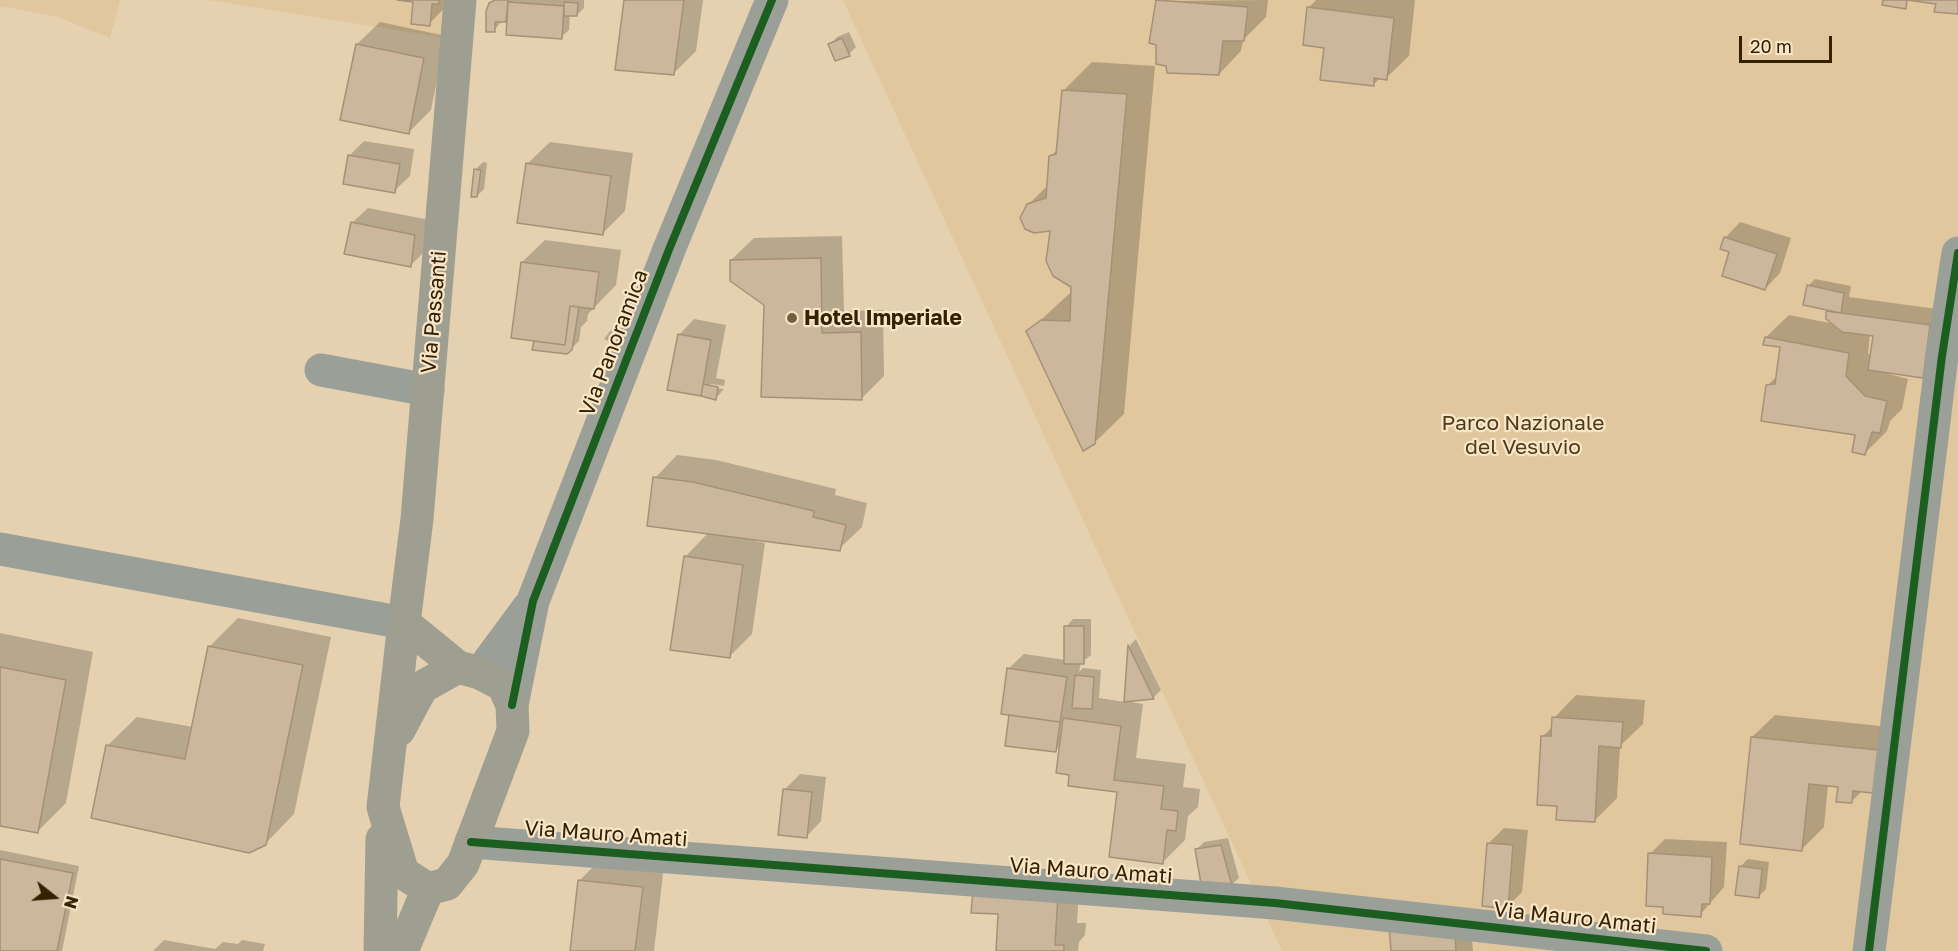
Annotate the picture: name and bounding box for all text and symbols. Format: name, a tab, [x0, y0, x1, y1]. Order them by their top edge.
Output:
scale bar	[1742, 24, 1835, 62]
text: 20 m	[1750, 35, 1792, 57]
street label: Via Passanti	[416, 250, 452, 374]
street label: Via Panoramica	[574, 266, 654, 420]
place label: Hotel Imperiale	[804, 305, 962, 331]
marker: Hotel Imperiale	[785, 311, 799, 325]
park label: Parco Nazionale del Vesuvio	[1442, 410, 1604, 460]
street label: Via Mauro Amati	[524, 816, 688, 852]
street label: Via Mauro Amati	[1009, 853, 1173, 889]
north arrow	[24, 867, 84, 927]
text: N	[60, 894, 83, 911]
street label: Via Mauro Amati	[1492, 897, 1658, 939]

